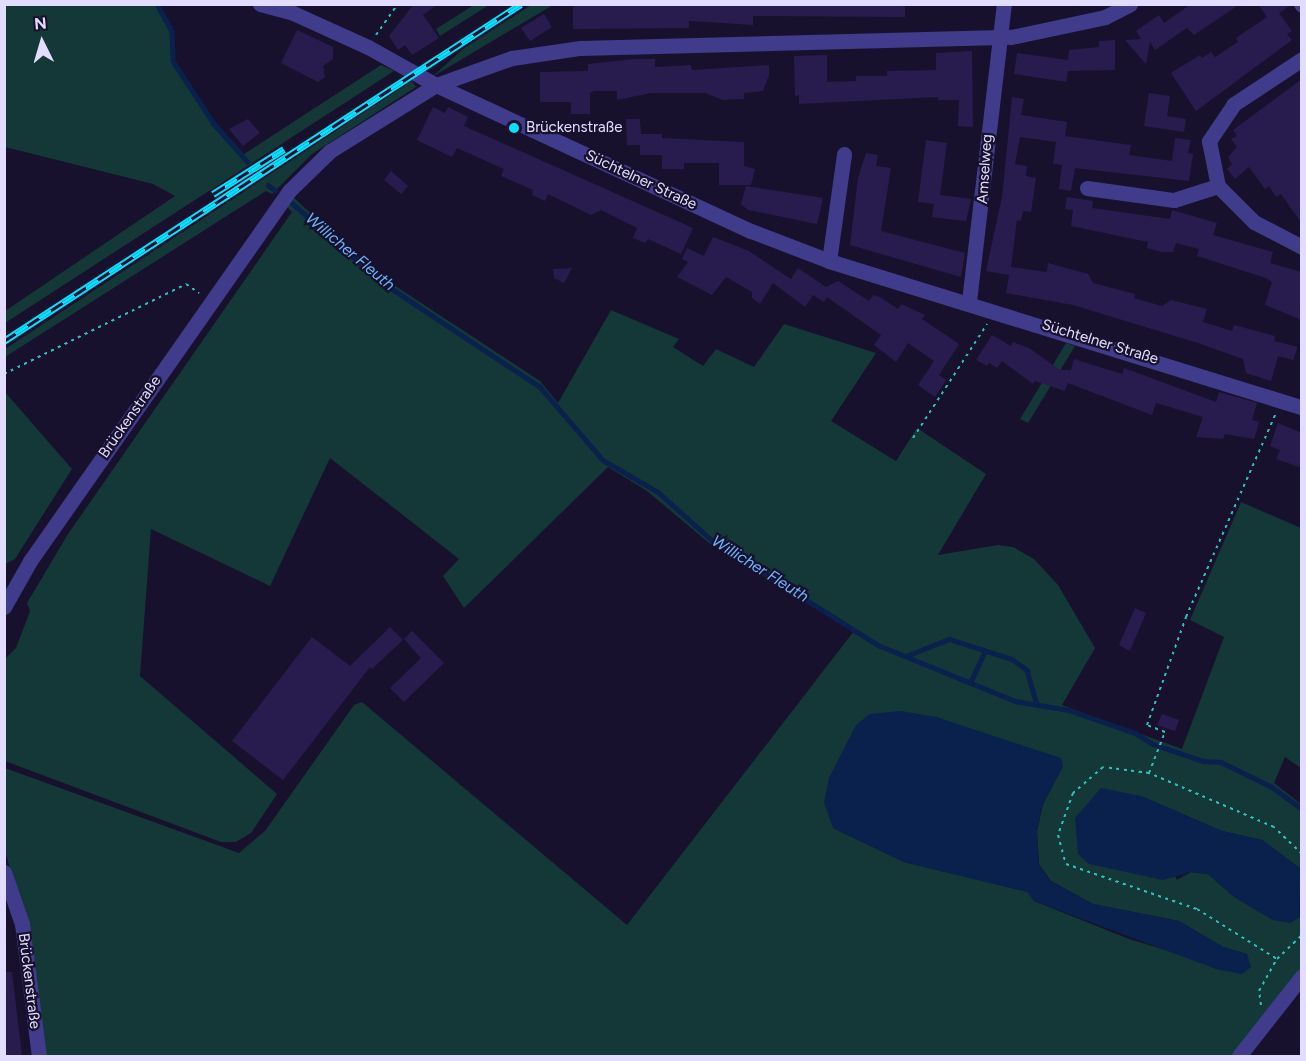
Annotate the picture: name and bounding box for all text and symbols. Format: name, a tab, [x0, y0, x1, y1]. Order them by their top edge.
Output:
north arrow	[12, 12, 72, 72]
text: N	[33, 14, 47, 34]
place label: Brückenstraße	[526, 119, 622, 137]
marker: Brückenstraße	[507, 121, 521, 135]
street label: Amselweg	[974, 133, 996, 205]
street label: Süchtelner Straße	[582, 146, 700, 214]
water label: Willicher Fleuth	[301, 209, 399, 295]
street label: Süchtelner Straße	[1040, 316, 1160, 368]
street label: Brückenstraße	[95, 372, 165, 462]
water label: Willicher Fleuth	[708, 532, 812, 606]
street label: Brückenstraße	[14, 932, 44, 1030]

